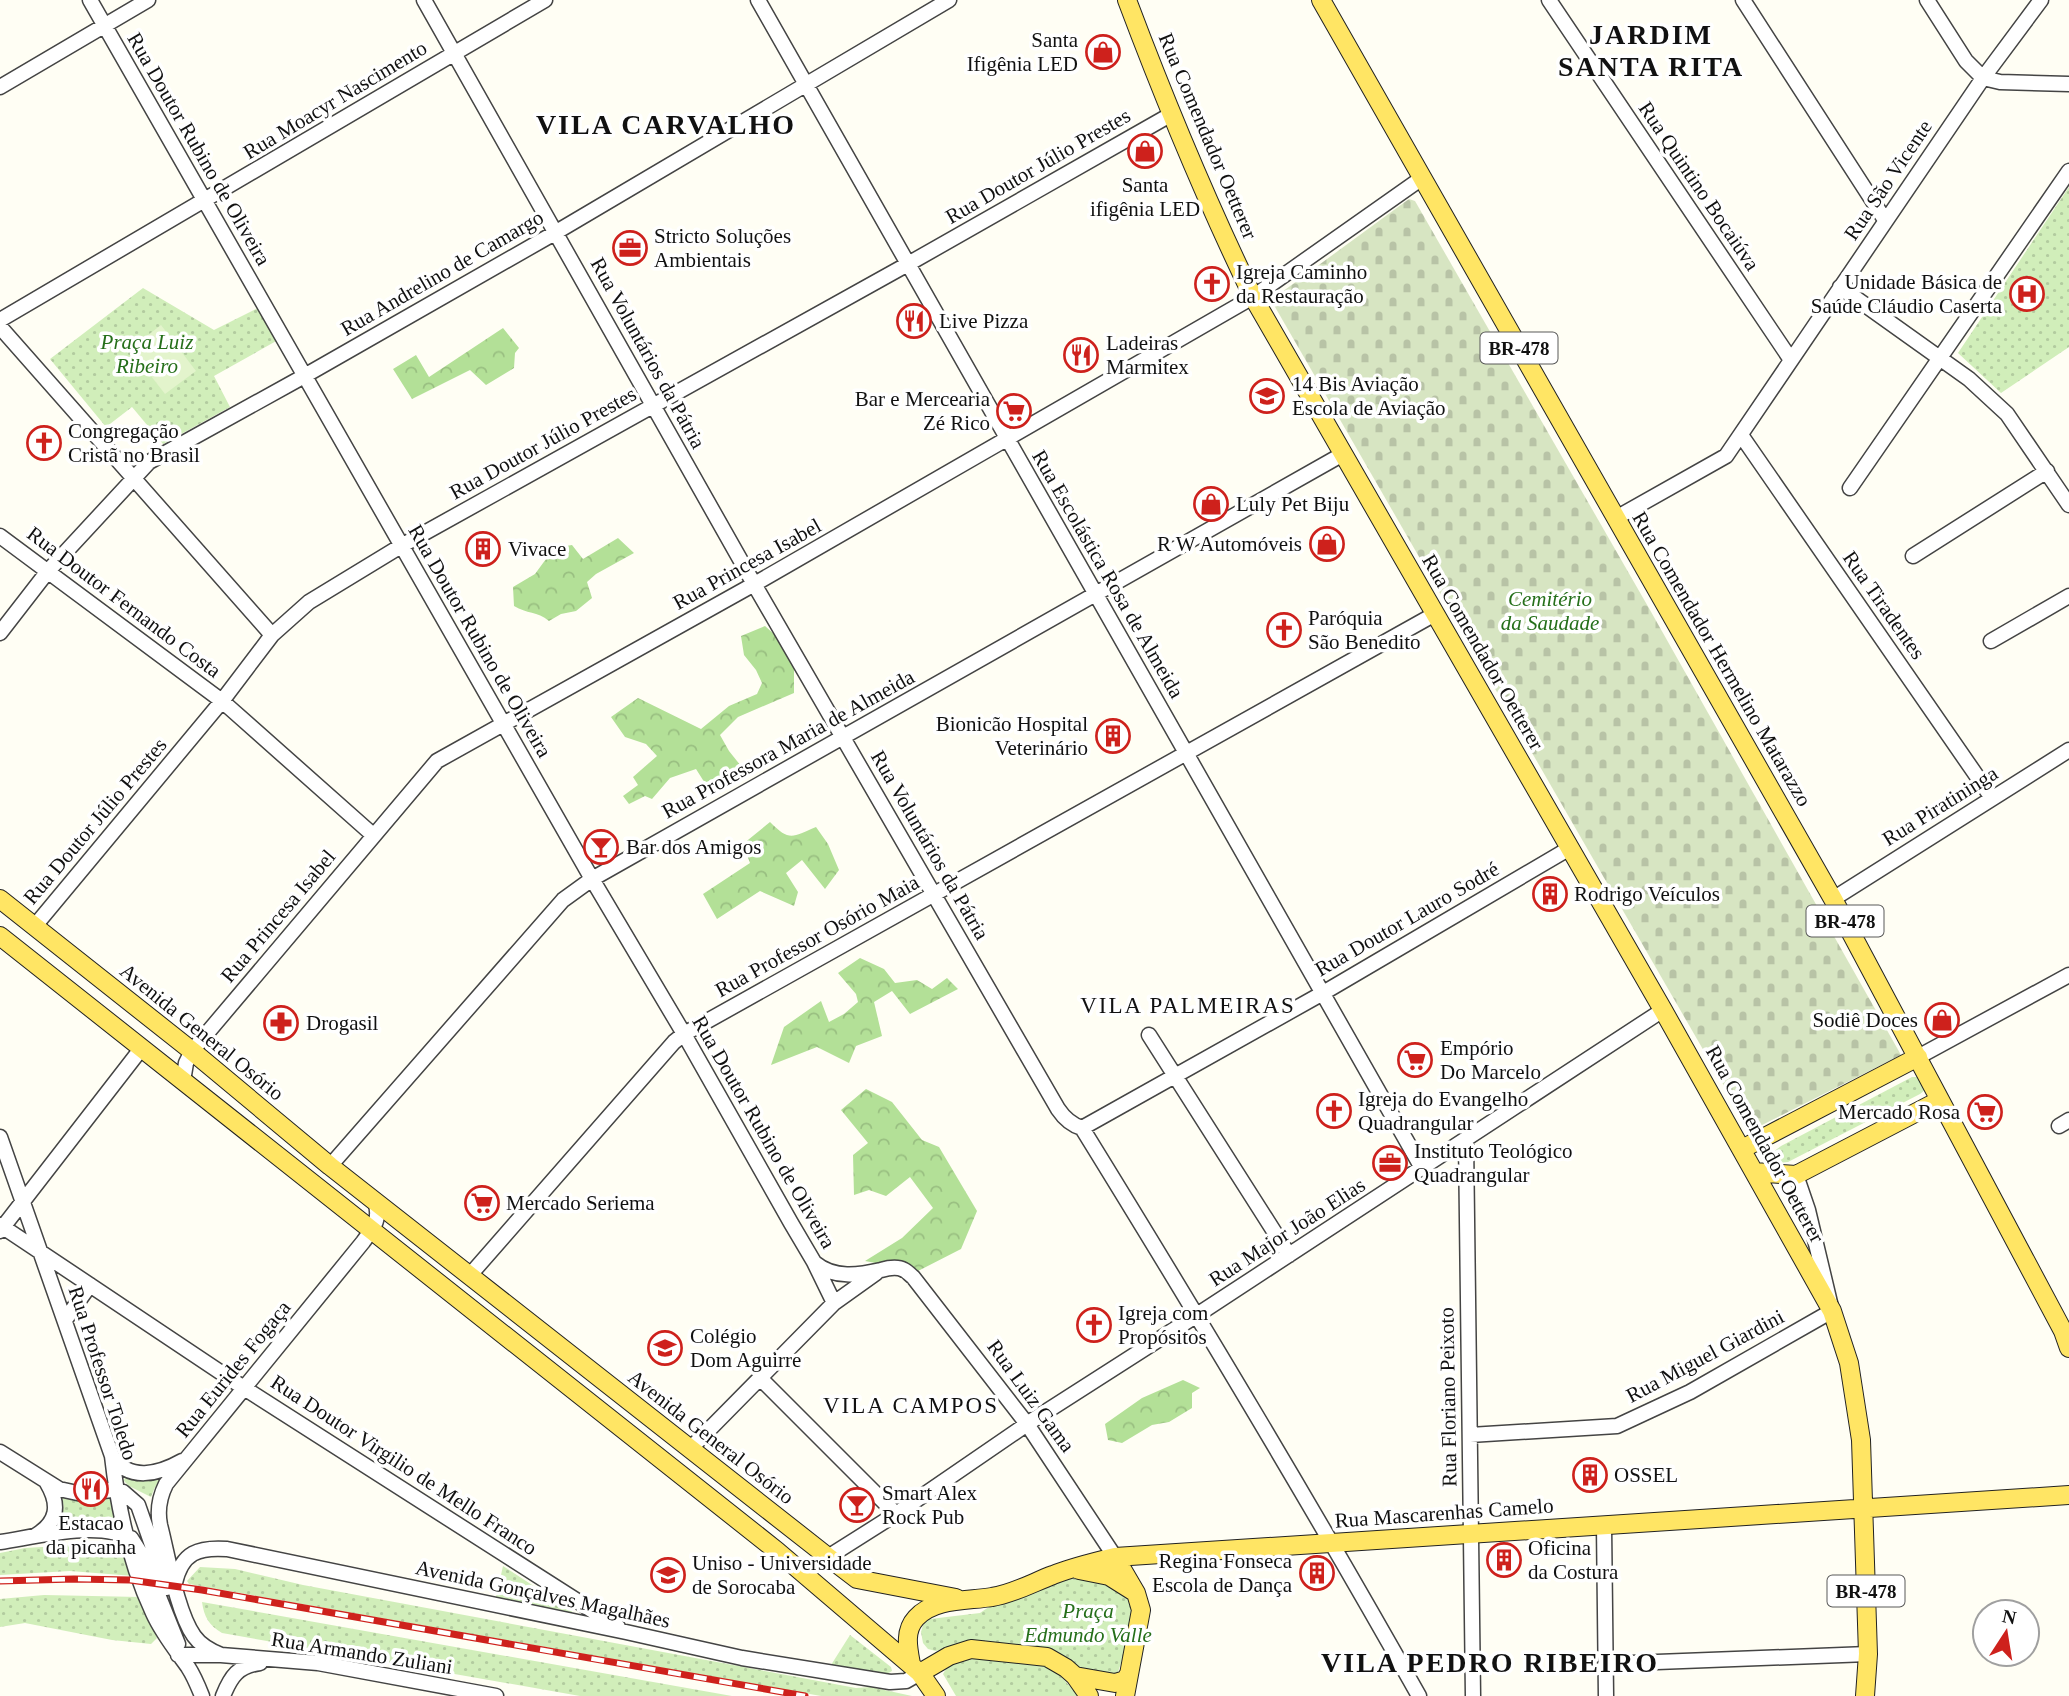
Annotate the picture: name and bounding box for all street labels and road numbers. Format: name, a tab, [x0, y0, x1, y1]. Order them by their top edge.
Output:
street label: Rua Doutor Rubino de Oliveira	[122, 28, 276, 270]
street label: Rua Comendador Oetterer	[1154, 29, 1262, 243]
street label: Rua Moacyr Nascimento	[239, 36, 431, 164]
street label: Rua Quintino Bocaiúva	[1634, 97, 1765, 275]
street label: Rua Doutor Júlio Prestes	[941, 103, 1135, 229]
street label: Rua São Vicente	[1839, 115, 1937, 245]
street label: Rua Andrelino de Camargo	[336, 205, 548, 341]
street label: Rua Voluntários da Pátria	[586, 253, 711, 453]
road number: BR-478	[1480, 332, 1558, 364]
street label: Rua Doutor Júlio Prestes	[446, 382, 640, 504]
street label: Rua Escolástica Rosa de Almeida	[1027, 446, 1189, 703]
street label: Rua Comendador Hermelino Matarazzo	[1627, 507, 1817, 811]
street label: Rua Princesa Isabel	[669, 513, 825, 615]
street label: Rua Doutor Rubino de Oliveira	[403, 520, 557, 762]
street label: Rua Doutor Fernando Costa	[22, 521, 226, 683]
street label: Rua Tiradentes	[1838, 546, 1930, 664]
street label: Rua Comendador Oetterer	[1417, 550, 1549, 754]
street label: Rua Professora Maria de Almeida	[658, 664, 919, 823]
street label: Rua Doutor Júlio Prestes	[19, 733, 171, 909]
street label: Rua Voluntários da Pátria	[866, 746, 994, 944]
street label: Rua Piratininga	[1878, 761, 2003, 851]
street label: Rua Princesa Isabel	[216, 845, 341, 987]
street label: Rua Doutor Lauro Sodré	[1311, 857, 1503, 981]
street label: Rua Professor Osório Maia	[711, 870, 924, 1002]
road number: BR-478	[1806, 906, 1884, 937]
street label: Avenida General Osório	[115, 959, 289, 1105]
street label: Rua Doutor Rubino de Oliveira	[687, 1011, 841, 1253]
street label: Rua Comendador Oetterer	[1701, 1041, 1829, 1247]
street label: Rua Major João Elias	[1204, 1173, 1370, 1291]
street label: Rua Professor Toledo	[64, 1283, 142, 1463]
street label: Rua Eurides Fogaça	[170, 1295, 296, 1442]
street label: Rua Miguel Giardini	[1622, 1304, 1788, 1408]
street label: Rua Floriano Peixoto	[1434, 1307, 1462, 1487]
street label: Rua Luiz Gama	[982, 1335, 1080, 1457]
street label: Avenida General Osório	[623, 1365, 799, 1509]
street label: Rua Doutor Virgilio de Mello Franco	[266, 1370, 542, 1560]
street label: Rua Mascarenhas Camelo	[1334, 1493, 1554, 1533]
street label: Avenida Gonçalves Magalhães	[413, 1555, 673, 1633]
road number: BR-478	[1828, 1576, 1904, 1606]
street label: Rua Armando Zuliani	[270, 1627, 454, 1679]

